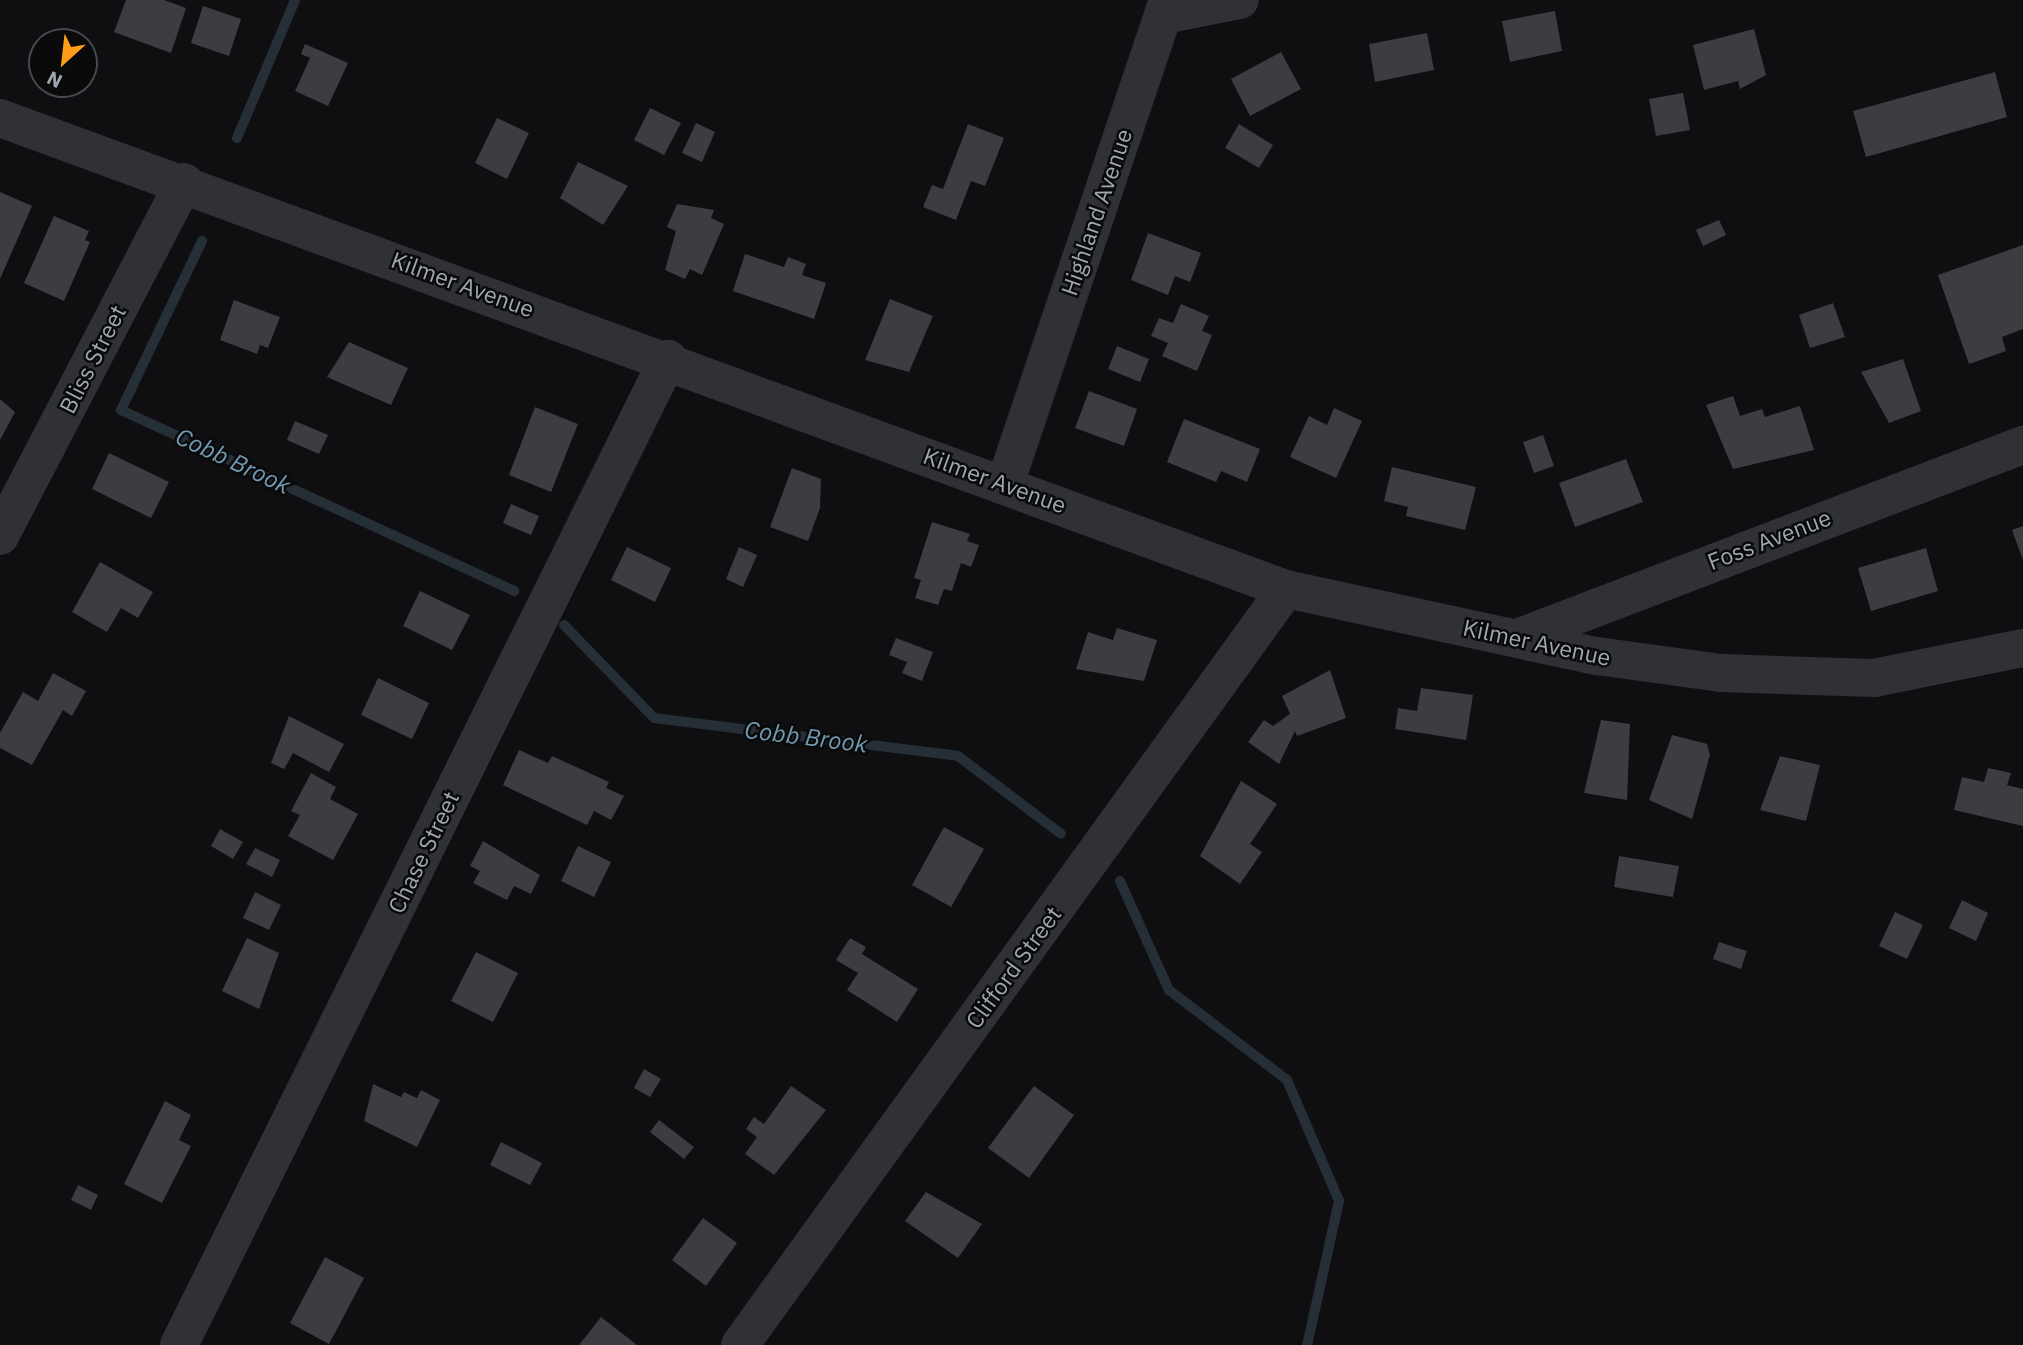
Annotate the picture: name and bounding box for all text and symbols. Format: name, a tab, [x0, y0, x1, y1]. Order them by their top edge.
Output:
north arrow	[28, 28, 98, 98]
text: N	[43, 66, 66, 94]
street label: Highland Avenue	[1055, 125, 1137, 299]
street label: Kilmer Avenue	[388, 245, 538, 323]
street label: Bliss Street	[53, 300, 131, 418]
water label: Cobb Brook	[171, 422, 295, 500]
street label: Kilmer Avenue	[920, 441, 1070, 519]
street label: Foss Avenue	[1704, 503, 1834, 575]
street label: Kilmer Avenue	[1461, 613, 1613, 671]
water label: Cobb Brook	[743, 715, 869, 759]
street label: Chase Street	[382, 787, 464, 917]
street label: Clifford Street	[959, 901, 1067, 1033]

